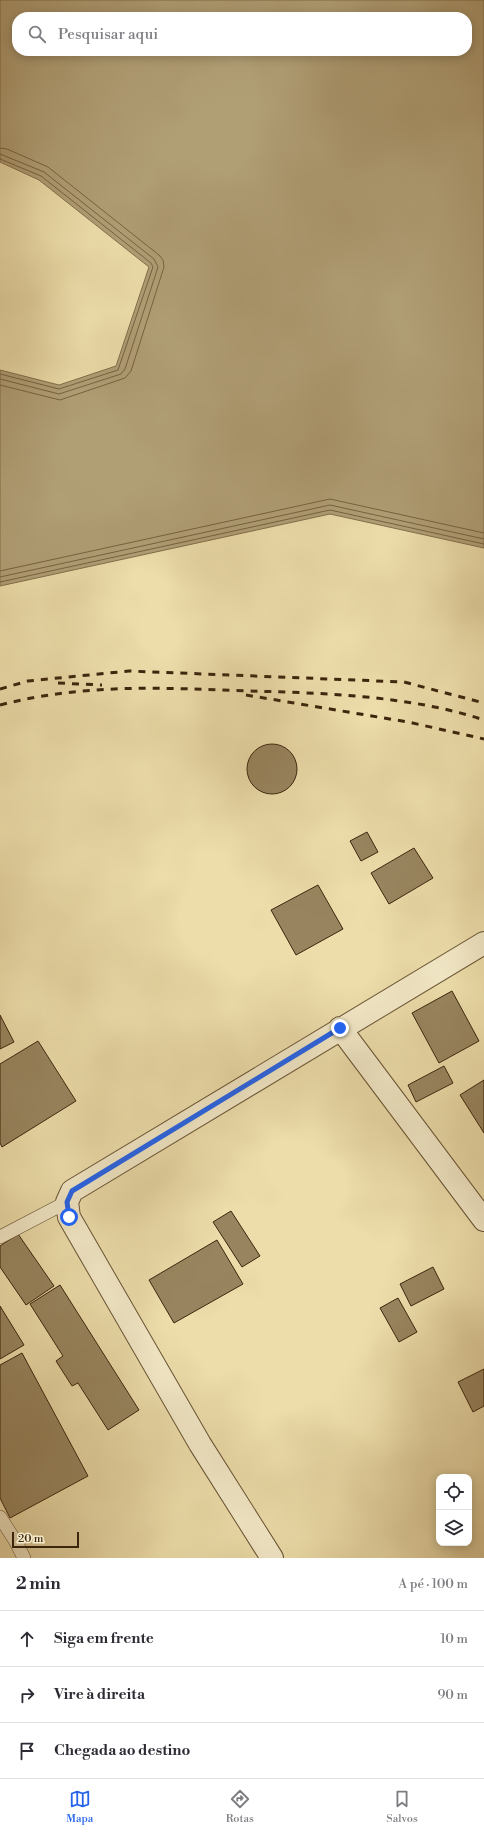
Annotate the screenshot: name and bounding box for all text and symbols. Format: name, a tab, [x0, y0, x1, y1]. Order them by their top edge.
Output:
search box	[12, 12, 472, 56]
icon: search	[26, 23, 48, 45]
text: Pesquisar aqui	[58, 25, 158, 44]
route end	[331, 1019, 349, 1037]
route start	[60, 1208, 78, 1226]
map controls	[436, 1474, 472, 1546]
button: locate	[436, 1474, 472, 1510]
button: layers	[436, 1510, 472, 1546]
scale bar	[12, 1530, 79, 1549]
text: 20 m	[18, 1532, 43, 1546]
text: 2 min	[16, 1573, 61, 1595]
text: A pé · 100 m	[398, 1576, 468, 1592]
icon: ahead	[16, 1628, 38, 1650]
text: Siga em frente	[54, 1629, 154, 1648]
text: 10 m	[440, 1631, 468, 1647]
icon: right	[16, 1684, 38, 1706]
text: Vire à direita	[54, 1685, 145, 1704]
text: 90 m	[437, 1687, 468, 1703]
icon: arrive	[16, 1740, 38, 1762]
text: Chegada ao destino	[54, 1741, 190, 1760]
tab: Mapa	[66, 1788, 93, 1826]
tab: Rotas	[226, 1788, 254, 1826]
tab: Salvos	[386, 1788, 418, 1826]

